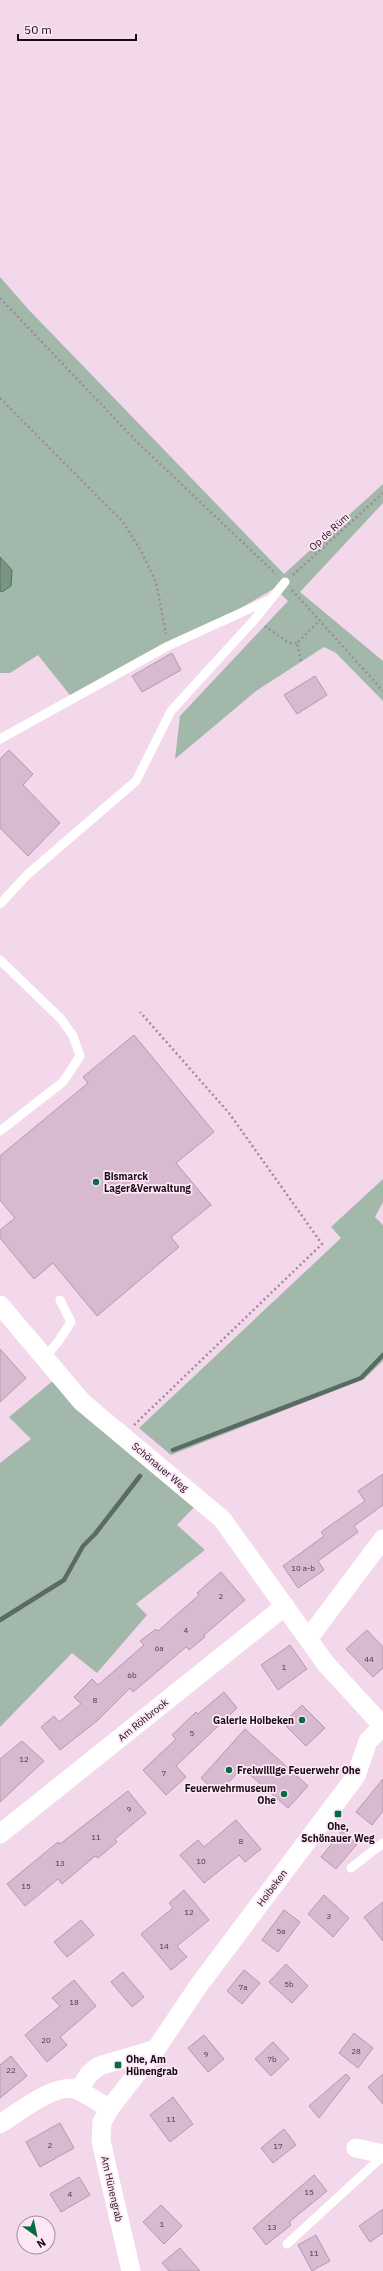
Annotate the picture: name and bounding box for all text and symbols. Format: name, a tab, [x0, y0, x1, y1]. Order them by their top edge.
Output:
scale bar	[18, 16, 136, 42]
text: 50 m	[24, 22, 52, 37]
street label: Op de Rüm	[306, 511, 352, 553]
place label: Bismarck Lager&Verwaltung	[104, 1170, 191, 1195]
marker: Bismarck Lager&Verwaltung	[91, 1177, 101, 1187]
street label: Schönauer Weg	[129, 1440, 191, 1495]
house number: 10 a-b	[291, 1563, 315, 1573]
house number: 2	[219, 1591, 224, 1601]
house number: 4	[184, 1625, 189, 1635]
house number: 6a	[154, 1643, 164, 1653]
house number: 44	[364, 1654, 374, 1664]
house number: 1	[282, 1662, 287, 1672]
house number: 6b	[127, 1670, 137, 1680]
house number: 8	[93, 1695, 98, 1705]
street label: Am Röhbrook	[115, 1695, 171, 1744]
place label: Galerie Hoibeken	[213, 1714, 294, 1727]
marker: Galerie Hoibeken	[297, 1715, 307, 1725]
house number: 5	[190, 1728, 195, 1738]
house number: 12	[19, 1754, 29, 1764]
place label: Freiwillige Feuerwehr Ohe	[237, 1764, 361, 1777]
marker: Freiwillige Feuerwehr Ohe	[224, 1765, 234, 1775]
house number: 7	[162, 1768, 167, 1778]
place label: Feuerwehrmuseum Ohe	[185, 1782, 276, 1807]
marker: Feuerwehrmuseum Ohe	[279, 1789, 289, 1799]
house number: 9	[127, 1804, 132, 1814]
marker: Ohe, Schönauer Weg	[333, 1809, 343, 1819]
place label: Ohe, Schönauer Weg	[301, 1820, 375, 1845]
house number: 11	[91, 1832, 101, 1842]
house number: 8	[239, 1836, 244, 1846]
house number: 10	[196, 1856, 206, 1866]
house number: 13	[55, 1858, 65, 1868]
street label: Hoibeken	[254, 1867, 290, 1909]
house number: 15	[21, 1881, 31, 1891]
house number: 12	[184, 1907, 194, 1917]
house number: 3	[327, 1911, 332, 1921]
house number: 5a	[276, 1926, 286, 1936]
house number: 14	[159, 1941, 169, 1951]
house number: 5b	[284, 1979, 294, 1989]
house number: 7a	[238, 1982, 248, 1992]
house number: 18	[69, 1997, 79, 2007]
house number: 20	[41, 2035, 51, 2045]
house number: 28	[351, 2046, 361, 2056]
house number: 9	[204, 2049, 209, 2059]
place label: Ohe, Am Hünengrab	[126, 2053, 178, 2078]
house number: 7b	[267, 2054, 277, 2064]
marker: Ohe, Am Hünengrab	[113, 2060, 123, 2070]
house number: 22	[6, 2065, 16, 2075]
house number: 11	[166, 2114, 176, 2124]
house number: 2	[48, 2140, 53, 2150]
house number: 17	[273, 2141, 283, 2151]
street label: Am Hünengrab	[98, 2155, 126, 2223]
house number: 15	[304, 2187, 314, 2197]
house number: 4	[68, 2189, 73, 2199]
north arrow	[16, 2215, 56, 2255]
house number: 1	[160, 2219, 165, 2229]
house number: 13	[267, 2222, 277, 2232]
text: N	[34, 2235, 49, 2251]
house number: 11	[309, 2248, 319, 2258]

